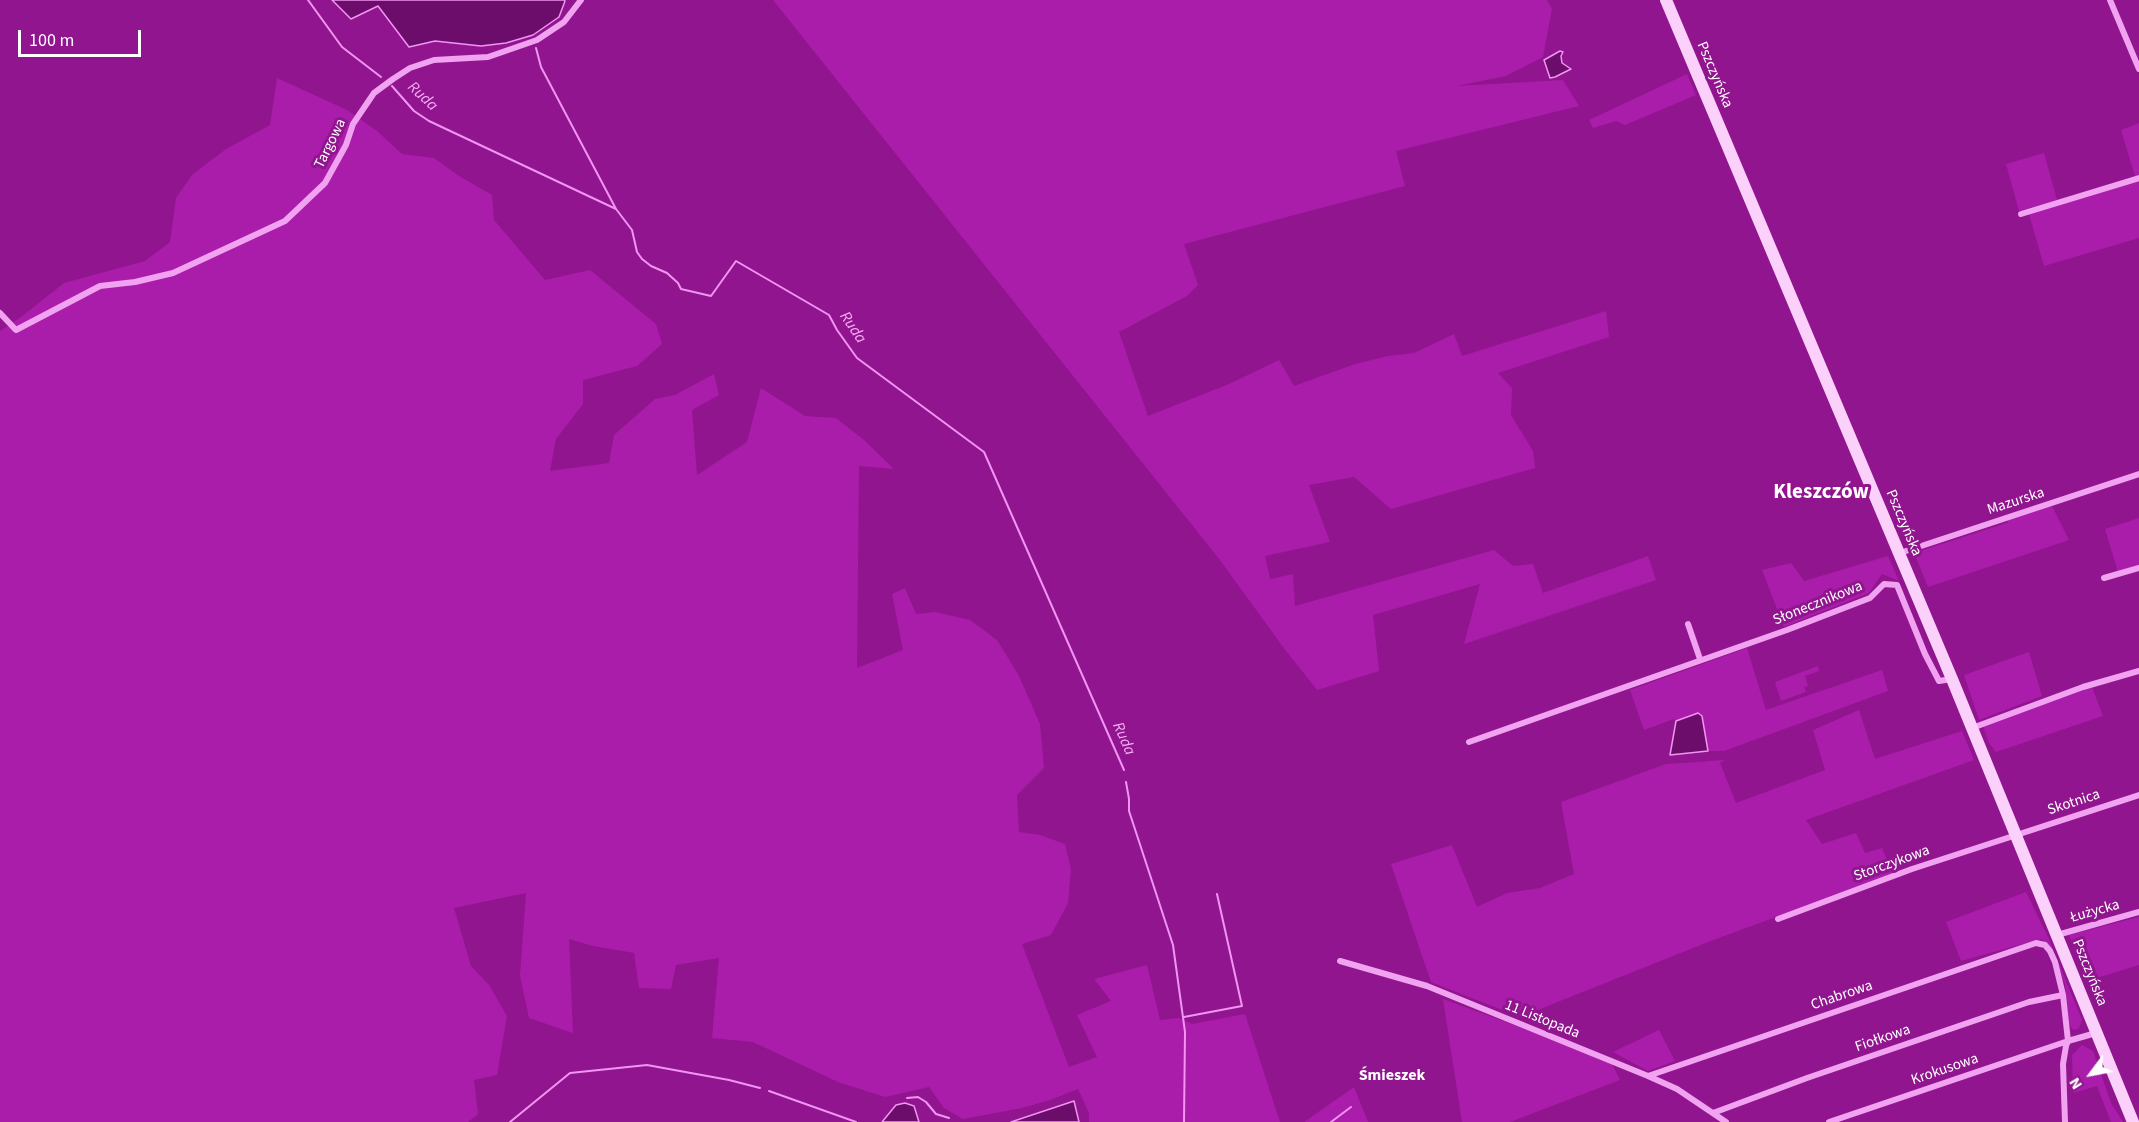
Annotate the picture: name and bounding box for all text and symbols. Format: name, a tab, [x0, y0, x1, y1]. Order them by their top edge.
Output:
scale bar	[21, 18, 144, 56]
text: 100 m	[29, 28, 74, 53]
street label: Pszczyńska	[1692, 39, 1736, 111]
water label: Ruda	[403, 78, 441, 116]
street label: Targowa	[311, 116, 351, 172]
water label: Ruda	[834, 308, 870, 348]
district label: Kleszczów	[1773, 480, 1869, 506]
street label: Mazurska	[1985, 484, 2047, 520]
street label: Pszczyńska	[1881, 487, 1925, 559]
street label: Słonecznikowa	[1771, 578, 1865, 630]
water label: Ruda	[1107, 719, 1139, 759]
street label: Skotnica	[2045, 786, 2103, 820]
street label: Storczykowa	[1852, 842, 1932, 886]
street label: Łużycka	[2068, 896, 2122, 928]
street label: Pszczyńska	[2067, 937, 2111, 1009]
street label: Chabrowa	[1809, 977, 1875, 1015]
street label: 11 Listopada	[1502, 997, 1582, 1043]
street label: Fiołkowa	[1853, 1021, 1913, 1057]
north arrow	[2061, 1044, 2121, 1104]
street label: Krokusowa	[1909, 1050, 1981, 1090]
district label: Śmieszek	[1359, 1066, 1425, 1086]
text: N	[2064, 1073, 2088, 1094]

